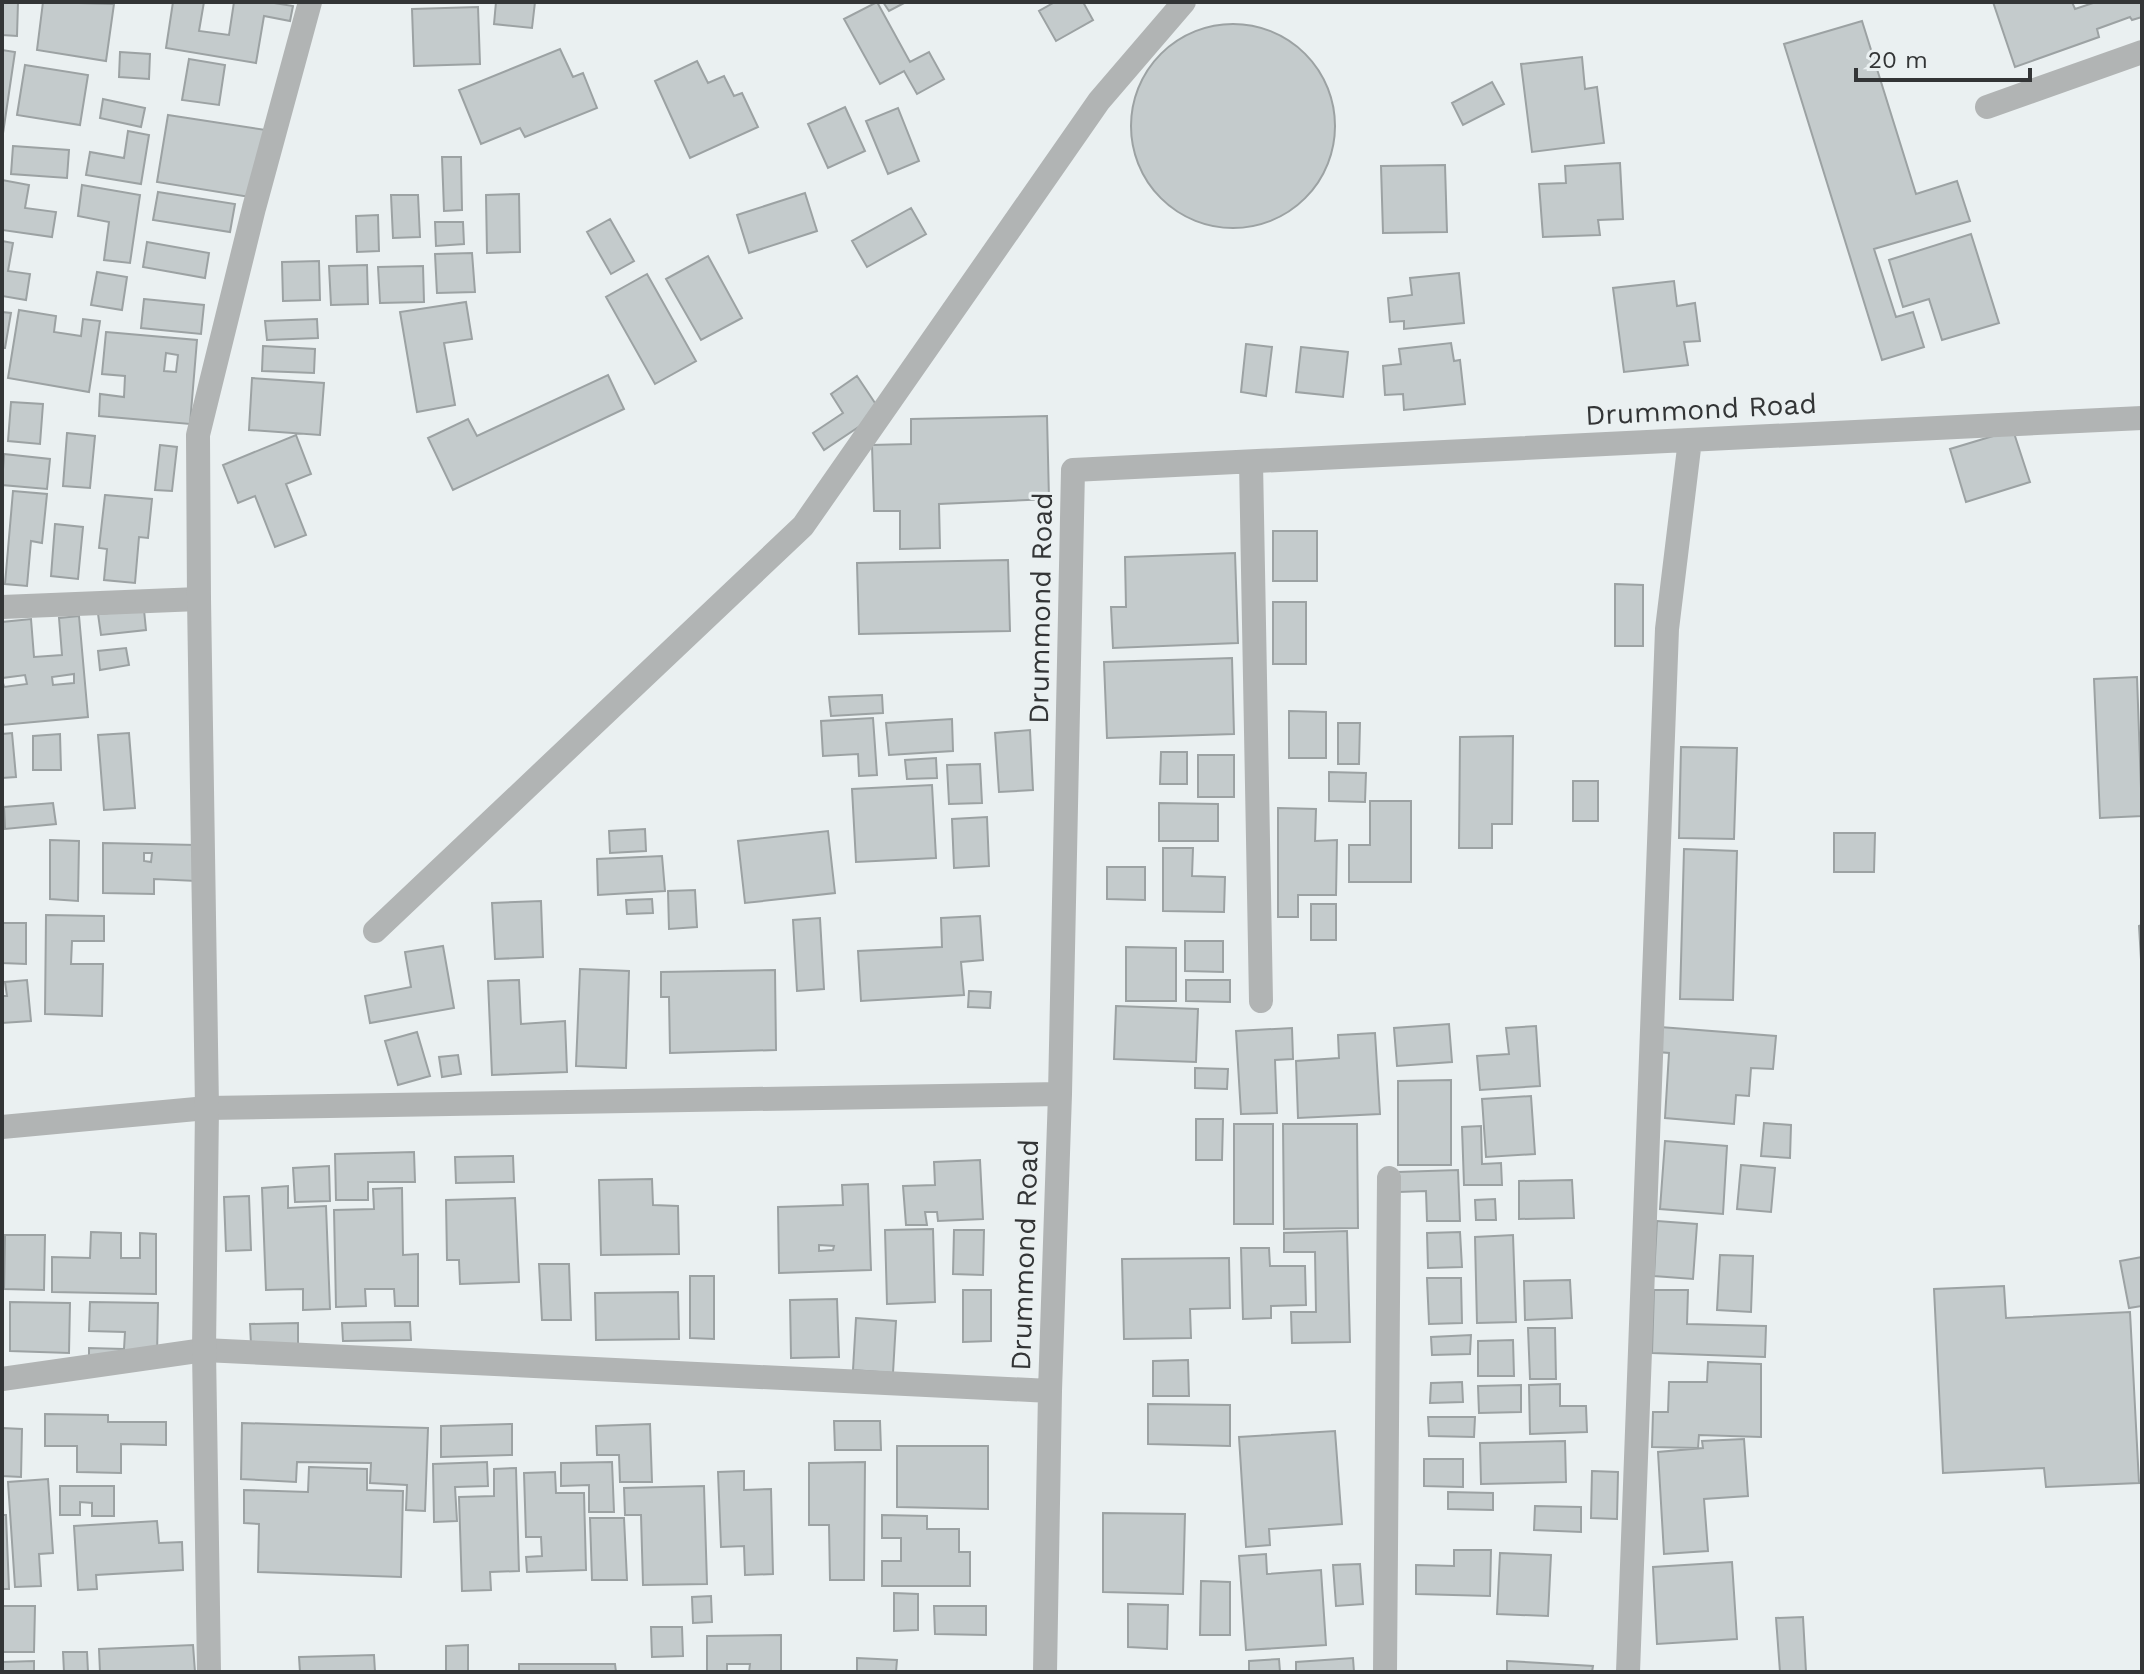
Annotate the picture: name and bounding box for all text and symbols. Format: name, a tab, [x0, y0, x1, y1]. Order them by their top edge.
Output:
scale bar	[1856, 32, 2030, 82]
text: 20 m	[1868, 46, 1928, 74]
street label: Drummond Road	[1584, 387, 1818, 432]
street label: Drummond Road	[1022, 492, 1059, 724]
street label: Drummond Road	[1004, 1139, 1045, 1371]

